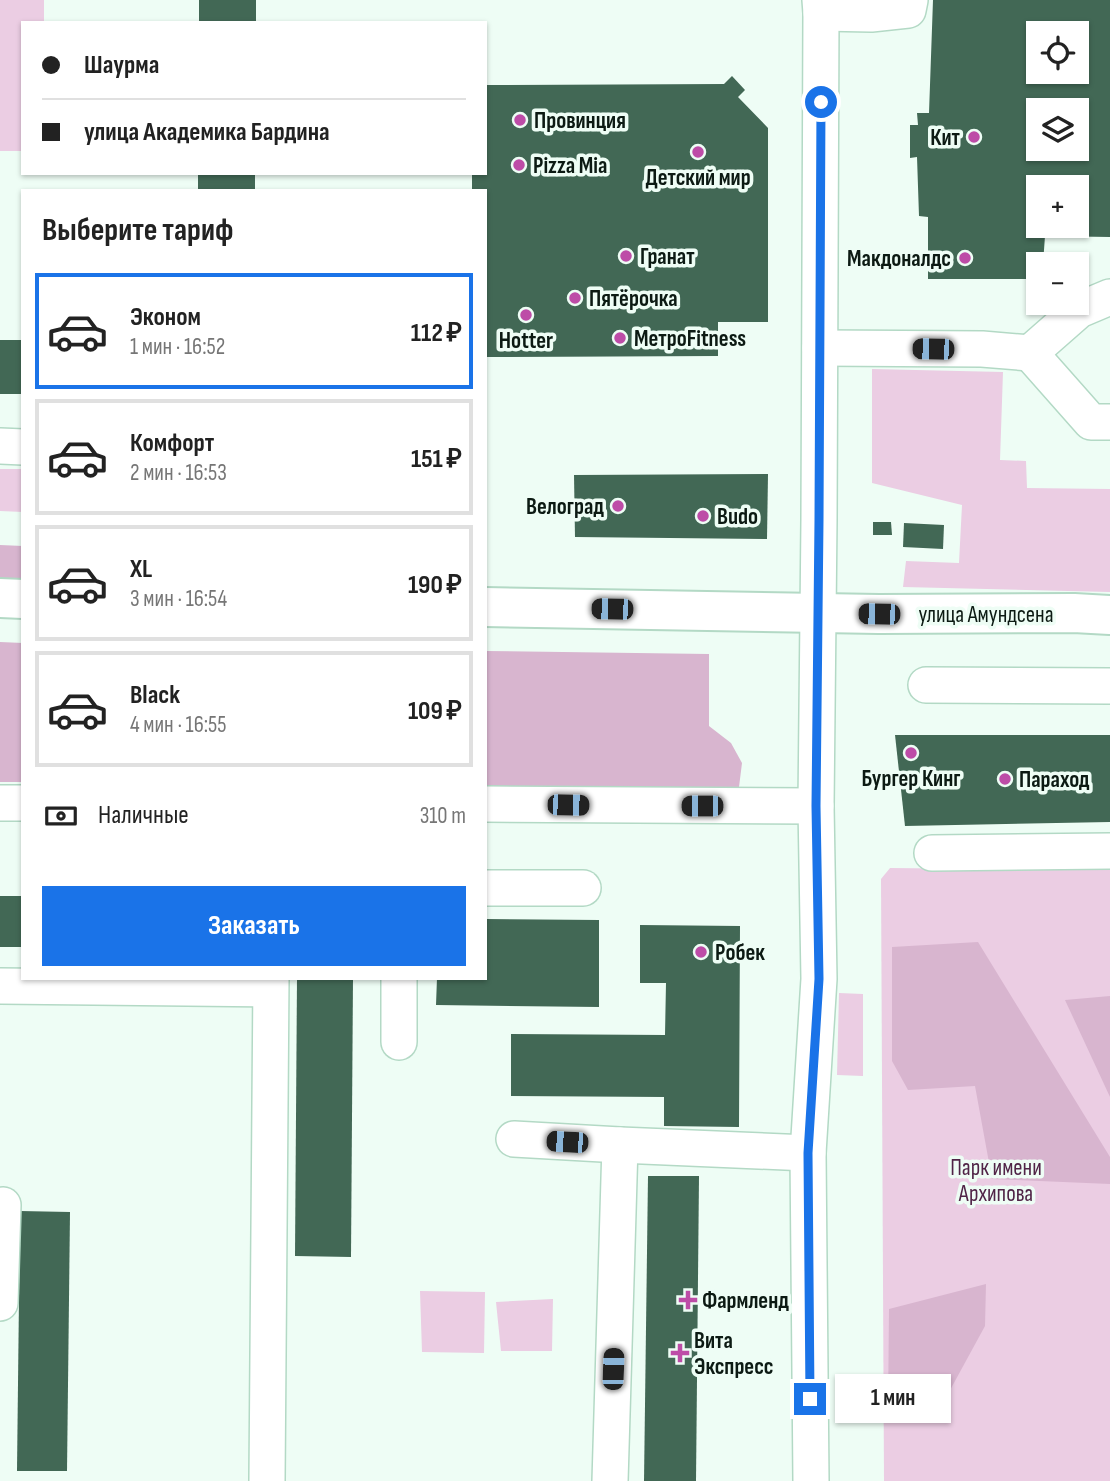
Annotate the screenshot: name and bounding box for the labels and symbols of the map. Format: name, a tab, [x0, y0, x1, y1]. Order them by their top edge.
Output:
route start	[805, 86, 837, 118]
place label: Провинция	[534, 107, 626, 135]
marker: Провинция	[512, 112, 528, 128]
place label: Кит	[930, 124, 961, 152]
marker: Кит	[966, 129, 982, 145]
marker: Детский мир	[690, 144, 706, 160]
place label: Pizza Mia	[533, 152, 607, 180]
marker: Pizza Mia	[511, 157, 527, 173]
place label: Детский мир	[645, 164, 751, 192]
place label: Гранат	[640, 243, 695, 271]
place label: Макдоналдс	[847, 245, 951, 273]
marker: Гранат	[618, 248, 634, 264]
marker: Макдоналдс	[957, 250, 973, 266]
place label: Пятёрочка	[589, 285, 678, 313]
marker: Пятёрочка	[567, 290, 583, 306]
marker: Hotter	[518, 307, 534, 323]
place label: МетроFitness	[634, 325, 746, 353]
place label: Hotter	[499, 327, 553, 355]
marker: МетроFitness	[612, 330, 628, 346]
car	[912, 338, 955, 360]
place label: Велоград	[526, 493, 604, 521]
marker: Велоград	[610, 498, 626, 514]
place label: Budo	[717, 503, 758, 531]
marker: Budo	[695, 508, 711, 524]
car	[591, 598, 634, 620]
street label: улица Амундсена	[918, 601, 1054, 629]
car	[858, 603, 901, 625]
marker: Бургер Кинг	[903, 745, 919, 761]
place label: Бургер Кинг	[862, 765, 960, 793]
place label: Параход	[1019, 766, 1090, 794]
marker: Параход	[997, 771, 1013, 787]
car	[547, 794, 590, 816]
car	[682, 796, 724, 817]
place label: Робек	[715, 939, 765, 967]
marker: Робек	[693, 944, 709, 960]
car	[546, 1130, 589, 1154]
park label: Парк имени Архипова	[950, 1154, 1042, 1208]
place label: Фармленд	[702, 1287, 789, 1315]
marker: Фармленд	[680, 1292, 696, 1308]
place label: Вита Экспресс	[694, 1327, 774, 1381]
marker: Вита Экспресс	[672, 1345, 688, 1361]
car	[602, 1348, 625, 1390]
callout: 1 мин	[834, 1374, 950, 1424]
route end	[794, 1383, 826, 1415]

